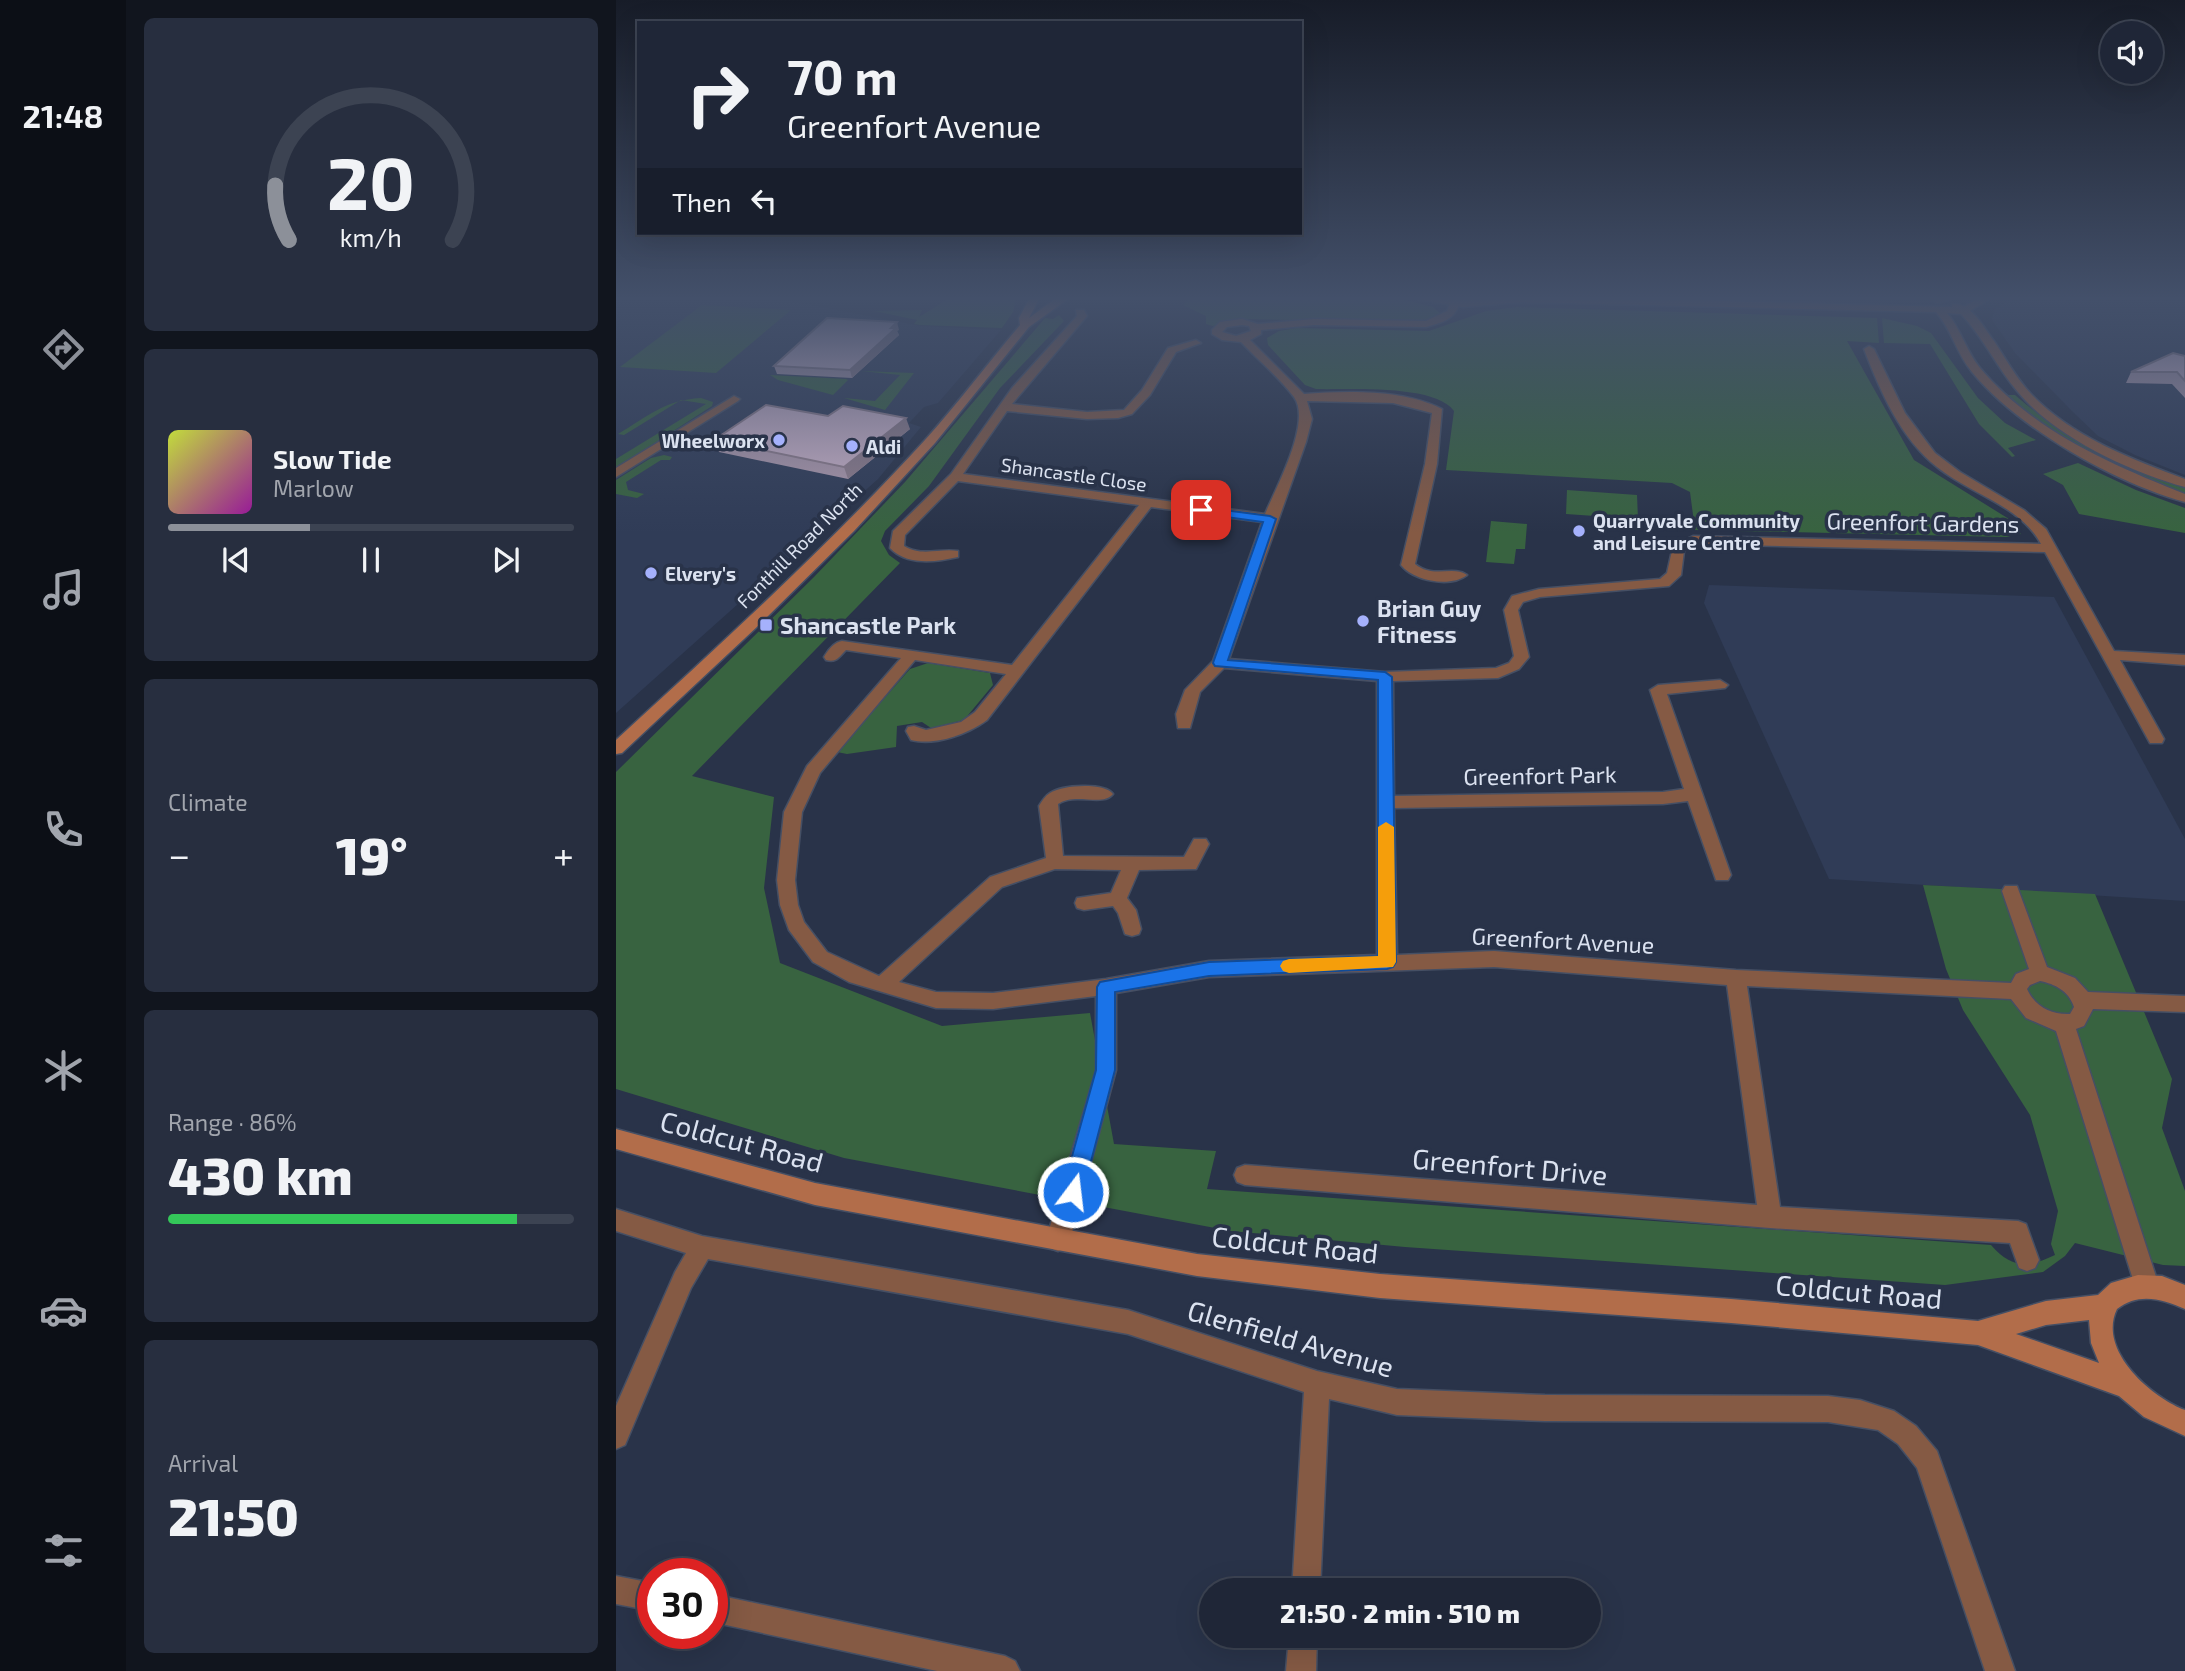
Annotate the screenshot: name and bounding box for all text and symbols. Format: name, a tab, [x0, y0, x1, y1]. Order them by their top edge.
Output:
map controls	[2100, 21, 2163, 84]
button: sound	[2100, 21, 2163, 84]
text: 70 m	[787, 46, 898, 105]
icon: right	[672, 49, 763, 140]
text: 21:48	[23, 96, 103, 134]
text: Greenfort Avenue	[787, 106, 1041, 144]
text: 20	[327, 138, 415, 226]
icon: left	[745, 182, 783, 220]
text: Then	[672, 186, 731, 217]
text: km/h	[340, 222, 402, 252]
icon: directions	[39, 325, 88, 374]
place label: Wheelworx	[662, 429, 765, 452]
marker: Wheelworx	[771, 432, 787, 448]
place label: Aldi	[866, 435, 901, 458]
marker: Aldi	[844, 438, 860, 454]
text: Slow Tide	[273, 443, 392, 474]
street label: Shancastle Close	[1000, 452, 1148, 496]
text: Marlow	[273, 474, 354, 502]
street label: Fonthill Road North	[732, 478, 866, 612]
pin	[1171, 480, 1231, 540]
icon: arrive	[1182, 491, 1220, 529]
street label: Greenfort Gardens	[1826, 506, 2020, 538]
place label: Quarryvale Community and Leisure Centre	[1593, 509, 1800, 554]
marker: Quarryvale Community and Leisure Centre	[1571, 523, 1587, 539]
icon: previous	[217, 541, 255, 579]
icon: pause	[352, 541, 390, 579]
icon: next	[487, 541, 525, 579]
place label: Elvery's	[665, 562, 736, 586]
icon: music	[39, 565, 88, 614]
marker: Elvery's	[643, 565, 659, 581]
place label: Brian Guy Fitness	[1377, 594, 1481, 648]
place label: Shancastle Park	[780, 611, 956, 639]
marker: Brian Guy Fitness	[1355, 613, 1371, 629]
marker: Shancastle Park	[758, 617, 774, 633]
street label: Greenfort Park	[1463, 760, 1617, 790]
text: Climate	[168, 788, 248, 816]
icon: phone	[39, 805, 88, 854]
text: 19°	[336, 823, 408, 885]
text: −	[168, 831, 190, 877]
text: +	[553, 831, 574, 877]
street label: Greenfort Avenue	[1471, 921, 1655, 959]
icon: climate	[39, 1046, 88, 1095]
street label: Coldcut Road	[657, 1103, 827, 1179]
text: Range · 86%	[168, 1108, 297, 1136]
street label: Greenfort Drive	[1411, 1141, 1609, 1191]
text: 430 km	[168, 1143, 353, 1205]
position arrow	[1036, 1155, 1110, 1229]
street label: Coldcut Road	[1210, 1218, 1380, 1270]
street label: Coldcut Road	[1774, 1267, 1944, 1315]
icon: car	[39, 1286, 88, 1335]
street label: Glenfield Avenue	[1184, 1292, 1398, 1384]
text: Arrival	[168, 1449, 238, 1477]
text: 21:50	[168, 1484, 299, 1546]
icon: filters	[39, 1526, 88, 1575]
speed limit sign: 30	[637, 1558, 728, 1649]
text: 21:50 · 2 min · 510 m	[1280, 1597, 1520, 1628]

